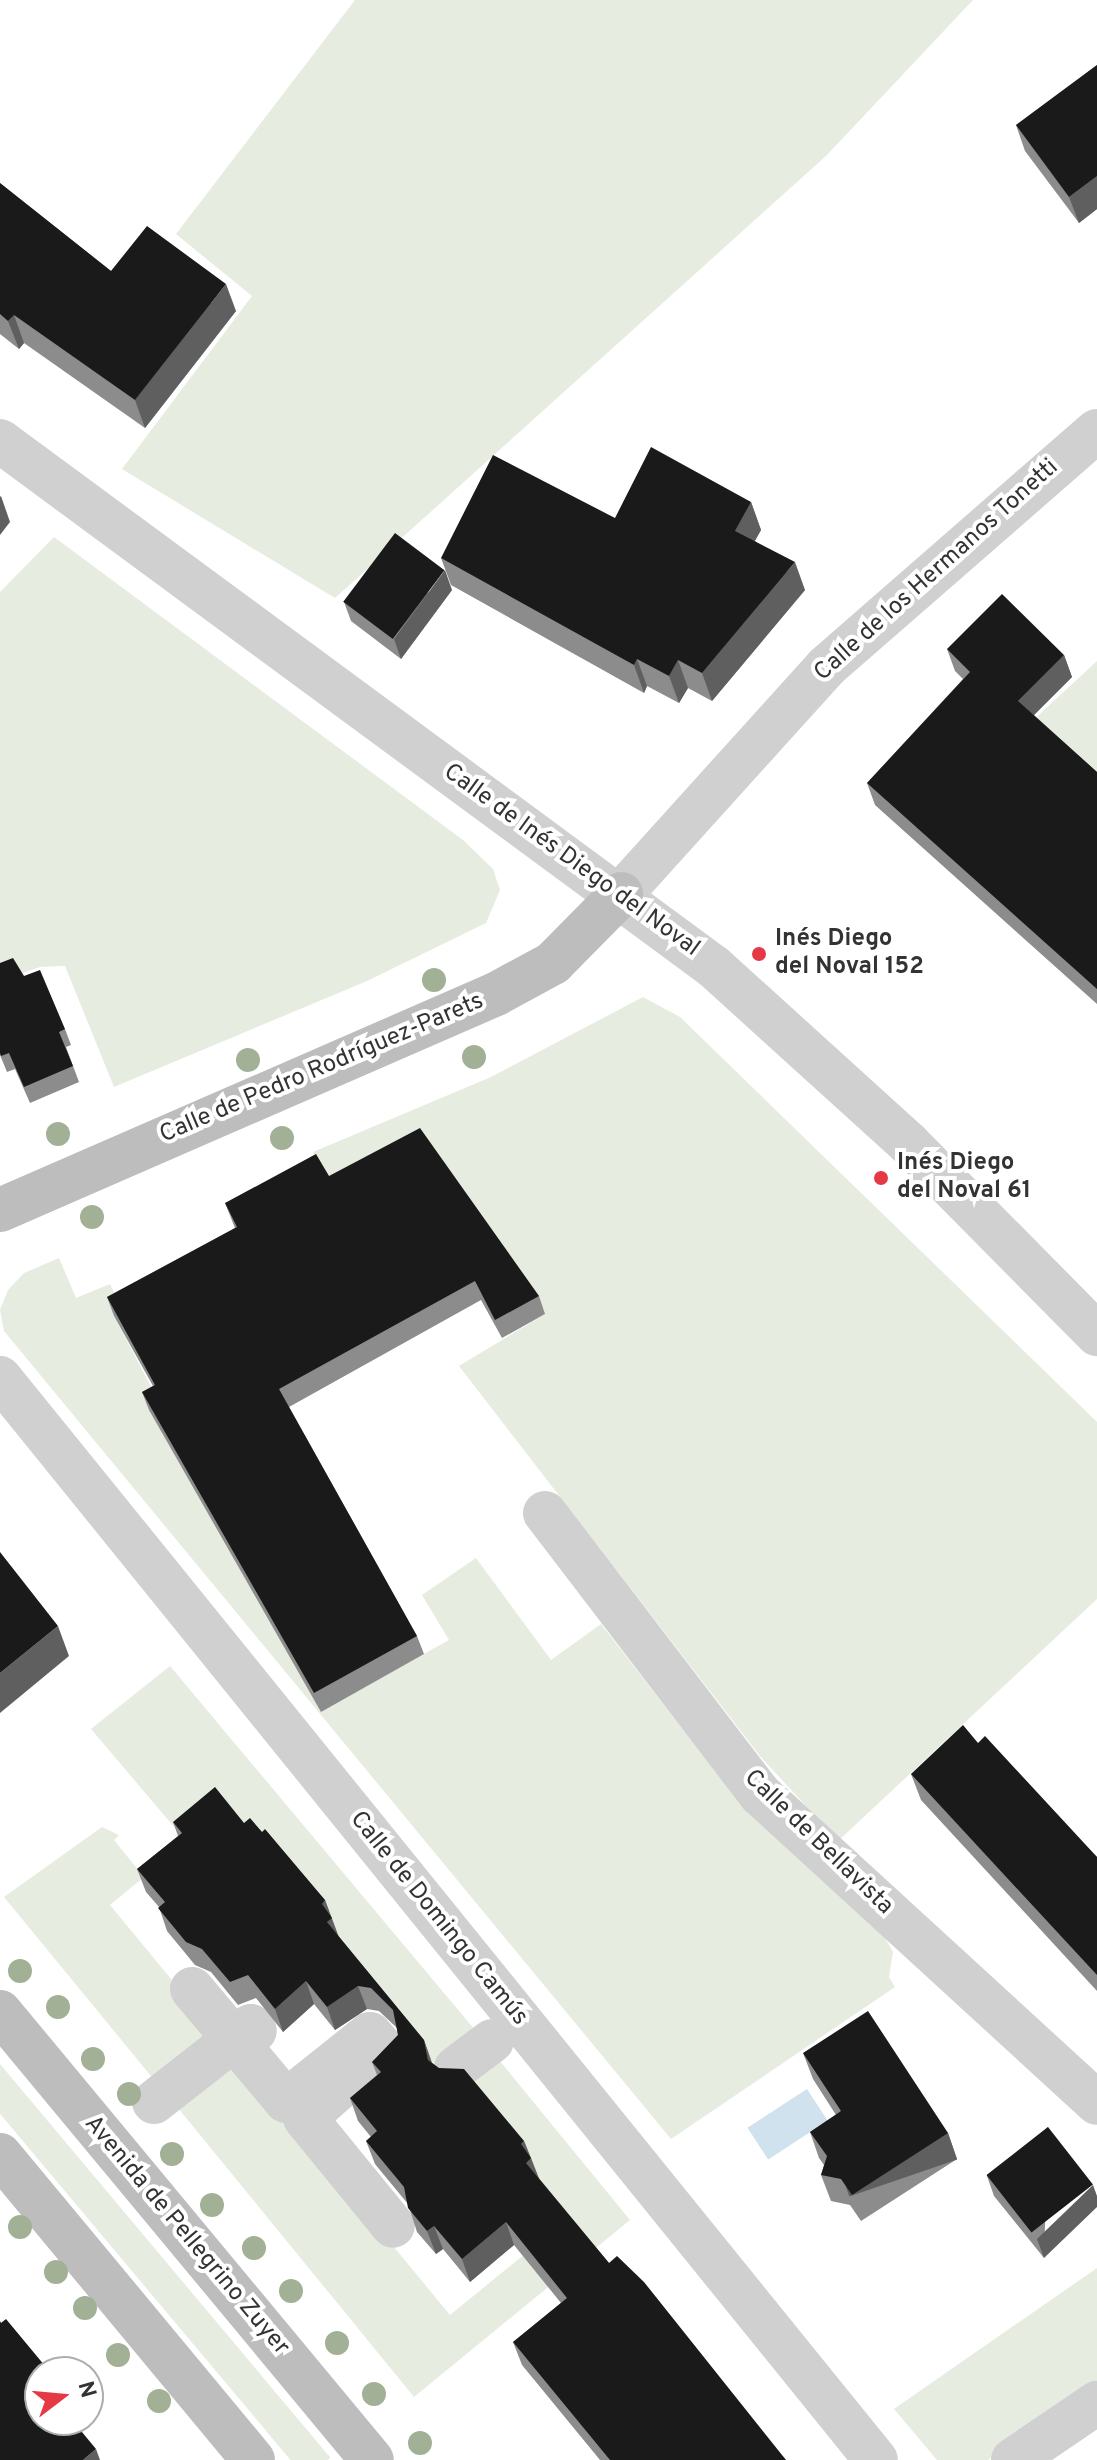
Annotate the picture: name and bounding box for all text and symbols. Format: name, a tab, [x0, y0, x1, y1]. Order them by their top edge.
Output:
street label: Calle de los Hermanos Tonetti	[809, 453, 1065, 689]
street label: Calle de Inés Diego del Noval	[437, 758, 705, 964]
place label: Inés Diego del Noval 152	[775, 926, 924, 982]
marker: Inés Diego del Noval 152	[750, 945, 768, 963]
street label: Calle de Pedro Rodríguez-Parets	[156, 988, 488, 1150]
place label: Inés Diego del Noval 61	[897, 1150, 1031, 1206]
marker: Inés Diego del Noval 61	[872, 1169, 890, 1187]
street label: Calle de Bellavista	[737, 1764, 899, 1922]
street label: Calle de Domingo Camús	[343, 1806, 533, 2032]
street label: Avenida de Pellegrino Zuyer	[77, 2110, 295, 2362]
north arrow	[24, 2356, 104, 2436]
text: N	[70, 2378, 101, 2401]

